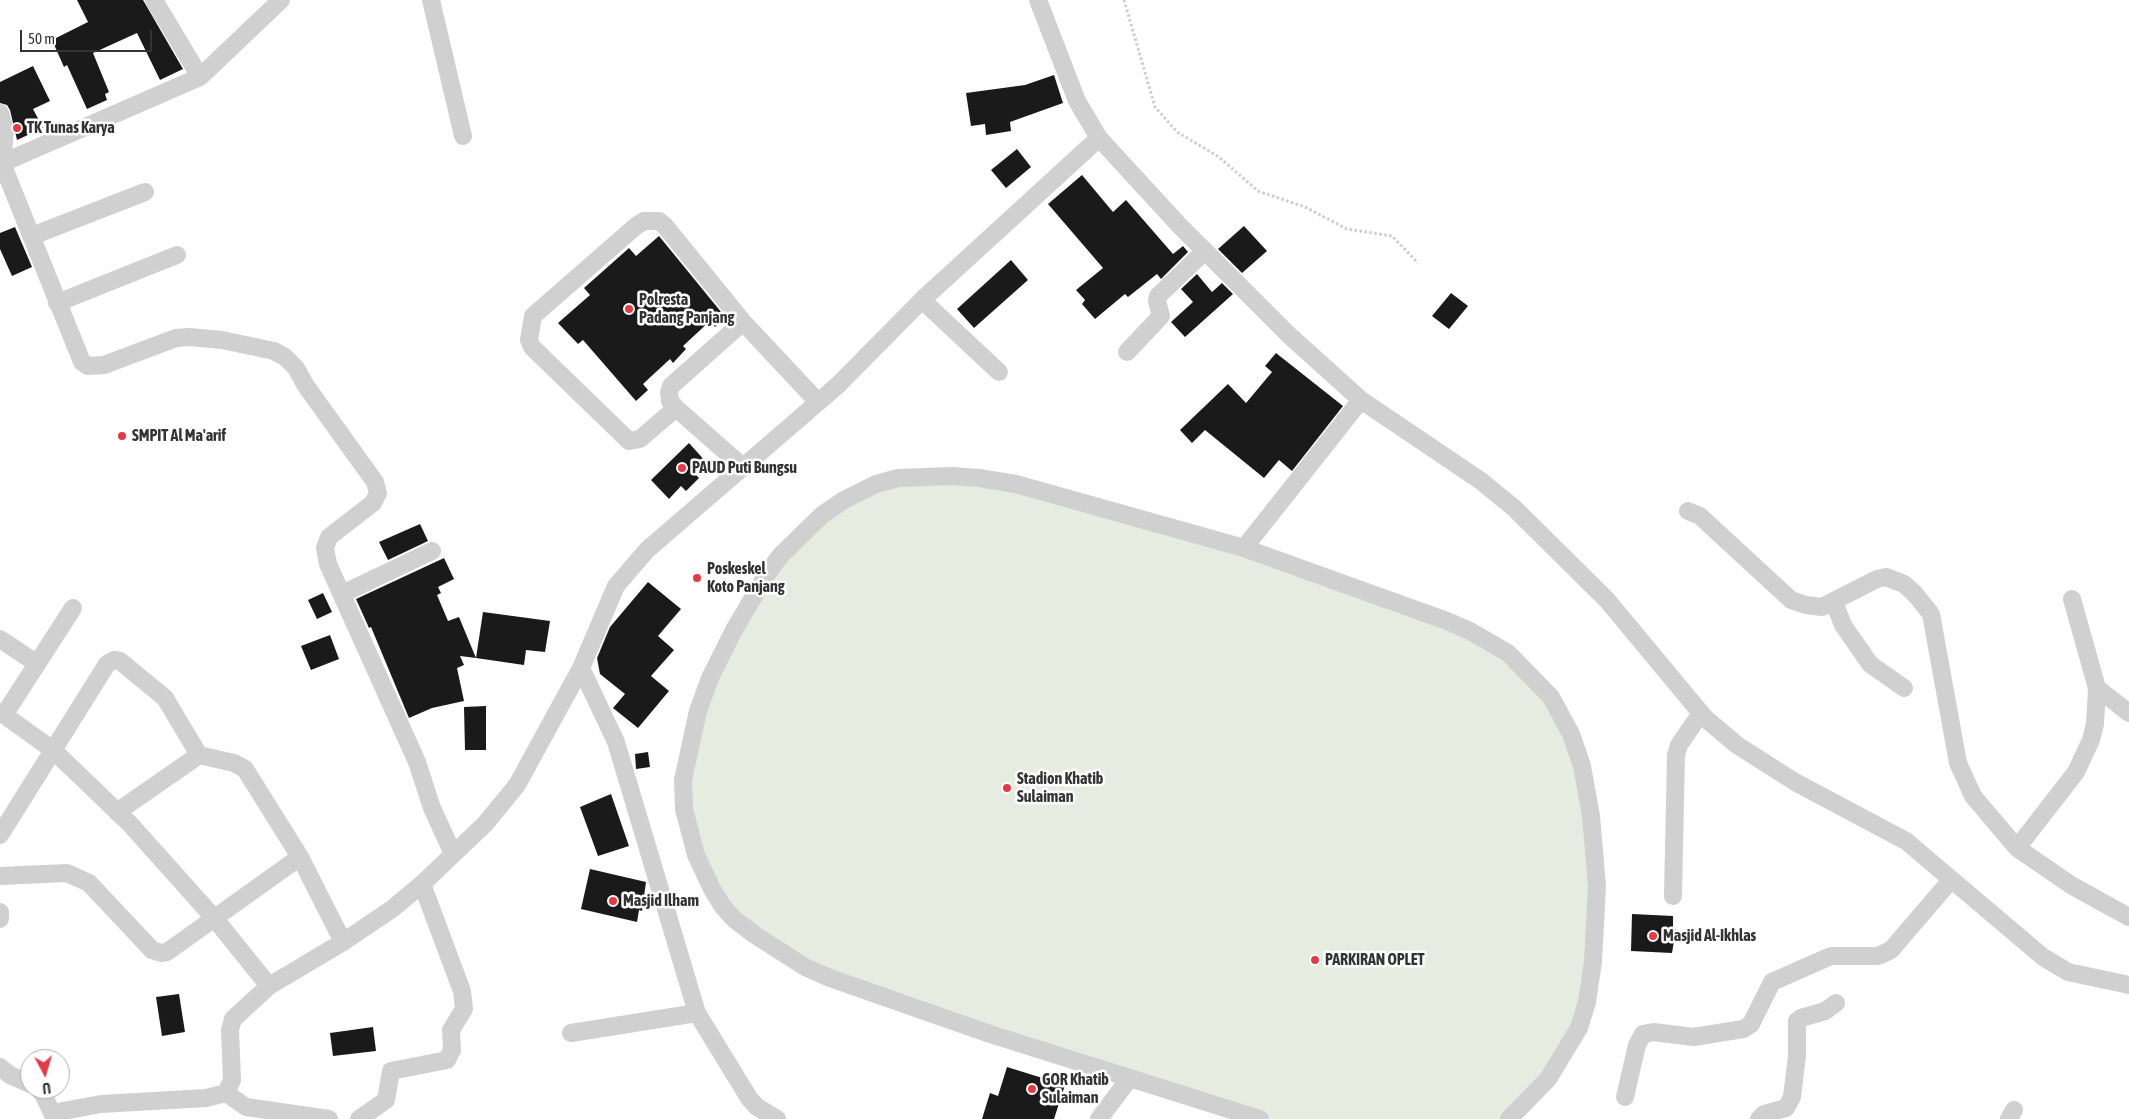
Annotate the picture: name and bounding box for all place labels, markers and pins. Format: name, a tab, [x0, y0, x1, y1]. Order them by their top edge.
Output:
place label: TK Tunas Karya	[27, 118, 115, 138]
marker: TK Tunas Karya	[11, 122, 23, 134]
place label: Polresta Padang Panjang	[639, 290, 734, 328]
marker: Polresta Padang Panjang	[623, 303, 635, 315]
place label: SMPIT Al Ma'arif	[132, 426, 226, 446]
marker: SMPIT Al Ma'arif	[116, 430, 128, 442]
place label: PAUD Puti Bungsu	[692, 458, 797, 478]
marker: PAUD Puti Bungsu	[676, 462, 688, 474]
place label: Poskeskel Koto Panjang	[707, 559, 785, 597]
marker: Poskeskel Koto Panjang	[691, 572, 703, 584]
place label: Stadion Khatib Sulaiman	[1017, 769, 1103, 807]
marker: Stadion Khatib Sulaiman	[1001, 782, 1013, 794]
place label: Masjid Ilham	[623, 891, 699, 911]
marker: Masjid Ilham	[607, 895, 619, 907]
place label: Masjid Al-Ikhlas	[1663, 926, 1756, 946]
marker: Masjid Al-Ikhlas	[1647, 930, 1659, 942]
place label: PARKIRAN OPLET	[1325, 950, 1425, 970]
marker: PARKIRAN OPLET	[1309, 954, 1321, 966]
place label: GOR Khatib Sulaiman	[1042, 1070, 1109, 1108]
marker: GOR Khatib Sulaiman	[1026, 1083, 1038, 1095]

